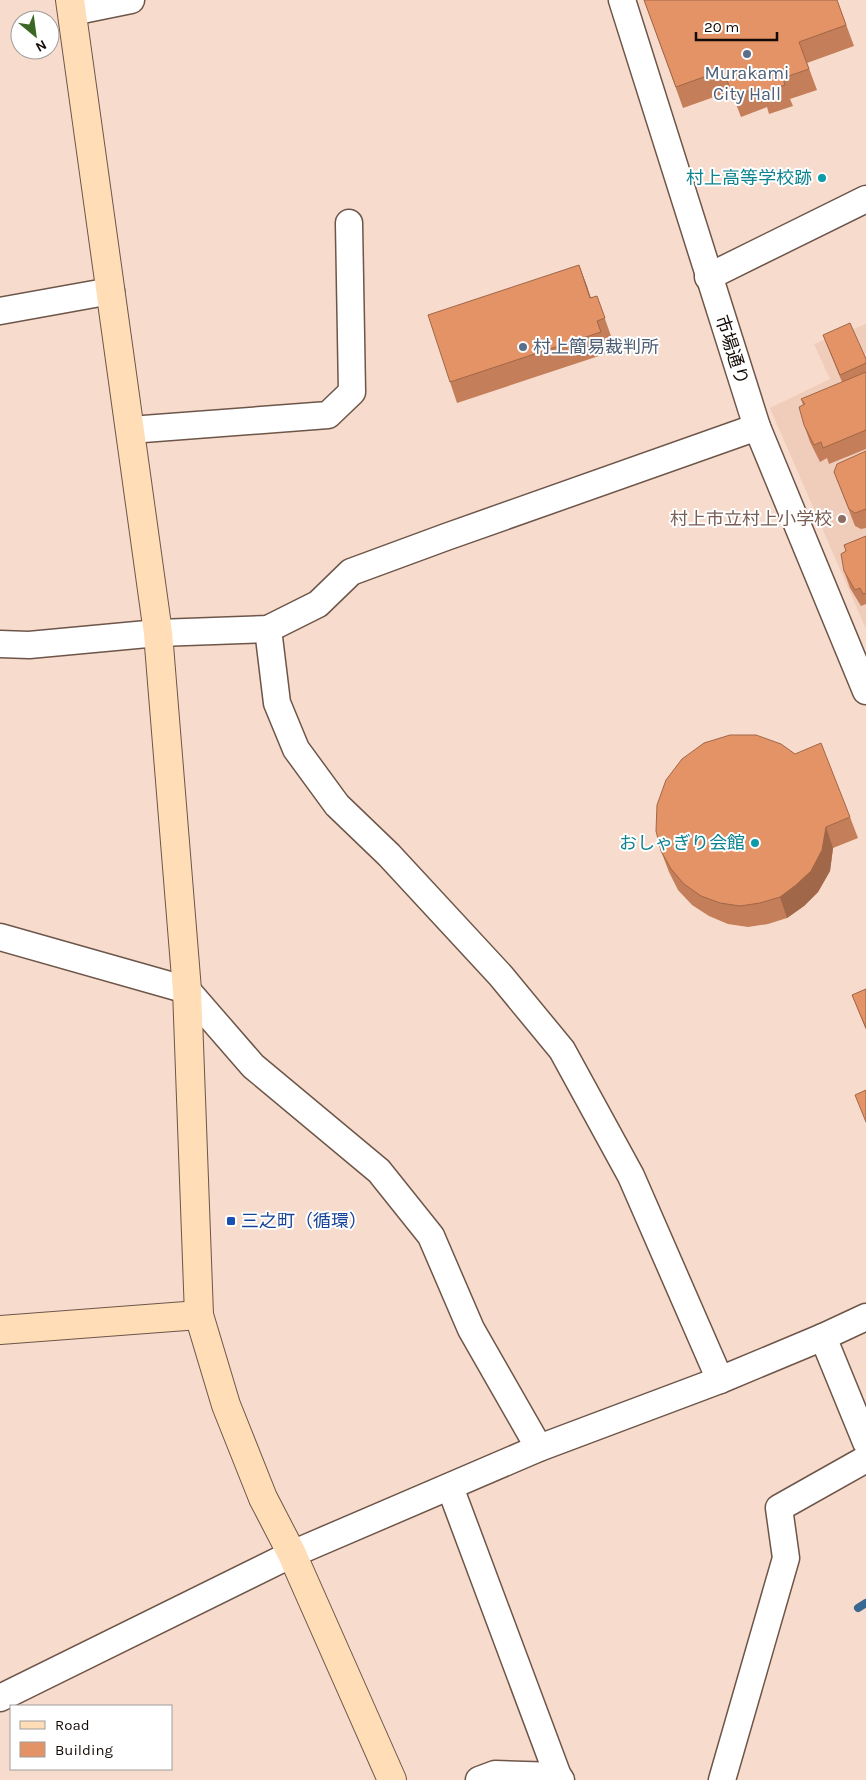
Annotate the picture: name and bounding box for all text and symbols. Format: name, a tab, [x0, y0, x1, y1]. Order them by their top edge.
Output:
north arrow	[10, 10, 60, 60]
scale bar	[696, 10, 777, 42]
text: 20 m	[704, 18, 739, 36]
text: N	[33, 36, 50, 56]
marker: Murakami City Hall	[741, 48, 753, 60]
place label: Murakami City Hall	[705, 62, 789, 105]
place label: 村上高等学校跡	[686, 167, 812, 189]
marker: 村上高等学校跡	[816, 172, 828, 184]
street label: 市場通り	[710, 312, 754, 388]
place label: 村上簡易裁判所	[533, 336, 659, 358]
marker: 村上簡易裁判所	[517, 341, 529, 353]
place label: 村上市立村上小学校	[670, 508, 832, 530]
marker: 村上市立村上小学校	[836, 513, 848, 525]
place label: おしゃぎり会館	[619, 832, 745, 854]
marker: おしゃぎり会館	[749, 837, 761, 849]
place label: 三之町（循環）	[241, 1210, 367, 1232]
marker: 三之町（循環）	[225, 1215, 237, 1227]
legend	[10, 1705, 172, 1770]
text: Road	[55, 1716, 90, 1734]
text: Building	[55, 1741, 113, 1759]

